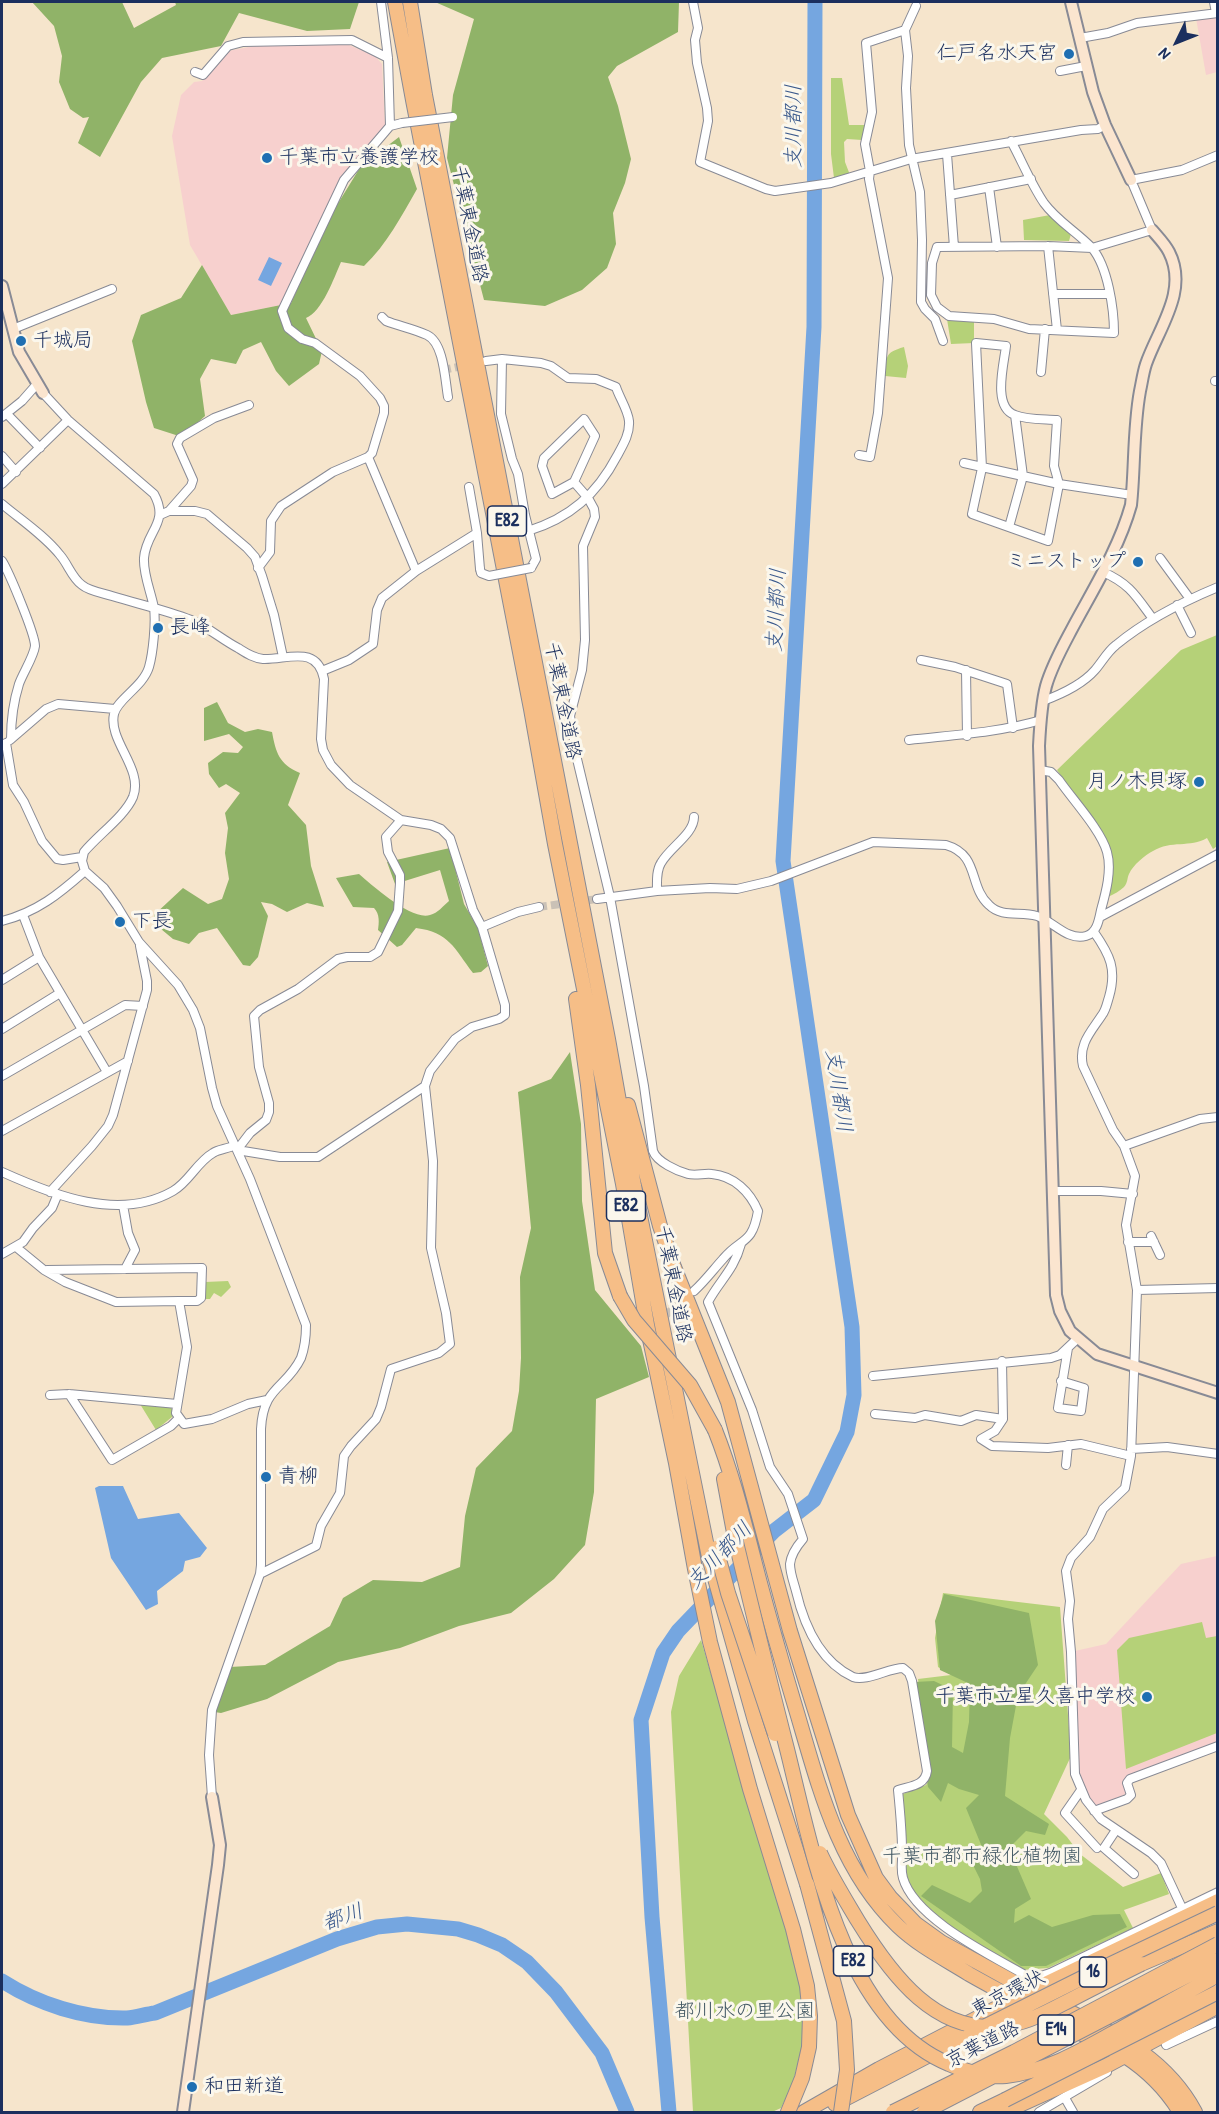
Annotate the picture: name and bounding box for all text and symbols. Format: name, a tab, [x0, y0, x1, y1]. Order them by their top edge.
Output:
north arrow	[1147, 12, 1207, 72]
place label: 仁戸名水天宮	[937, 42, 1057, 66]
text: N	[1153, 44, 1175, 65]
marker: 仁戸名水天宮	[1062, 47, 1076, 61]
water label: 支川都川	[781, 84, 807, 168]
place label: 千葉市立養護学校	[279, 146, 439, 170]
marker: 千葉市立養護学校	[260, 151, 274, 165]
street label: 千葉東金道路	[446, 163, 492, 285]
place label: 千城局	[33, 329, 93, 353]
marker: 千城局	[14, 334, 28, 348]
road number: E82	[488, 506, 526, 536]
place label: ミニストップ	[1006, 550, 1126, 574]
marker: ミニストップ	[1131, 555, 1145, 569]
water label: 支川都川	[762, 567, 792, 653]
place label: 長峰	[170, 616, 210, 640]
marker: 長峰	[151, 621, 165, 635]
street label: 千葉東金道路	[539, 640, 585, 762]
place label: 月ノ木貝塚	[1087, 770, 1187, 794]
marker: 月ノ木貝塚	[1192, 775, 1206, 789]
place label: 下長	[132, 910, 172, 934]
marker: 下長	[113, 915, 127, 929]
water label: 支川都川	[820, 1048, 856, 1134]
road number: E82	[606, 1191, 646, 1221]
street label: 千葉東金道路	[650, 1223, 696, 1345]
place label: 青柳	[278, 1465, 318, 1489]
marker: 青柳	[259, 1470, 273, 1484]
water label: 支川都川	[682, 1517, 758, 1595]
place label: 千葉市立星久喜中学校	[935, 1685, 1135, 1709]
marker: 千葉市立星久喜中学校	[1140, 1690, 1154, 1704]
park label: 千葉市都市緑化植物園	[882, 1845, 1082, 1869]
water label: 都川	[319, 1899, 367, 1937]
road number: E82	[834, 1946, 872, 1976]
road number: 16	[1080, 1957, 1106, 1987]
street label: 東京環状	[967, 1965, 1049, 2023]
park label: 都川水の里公園	[675, 2000, 815, 2024]
road number: E14	[1038, 2015, 1074, 2045]
street label: 京葉道路	[942, 2016, 1024, 2074]
place label: 和田新道	[204, 2075, 284, 2099]
marker: 和田新道	[185, 2080, 199, 2094]

